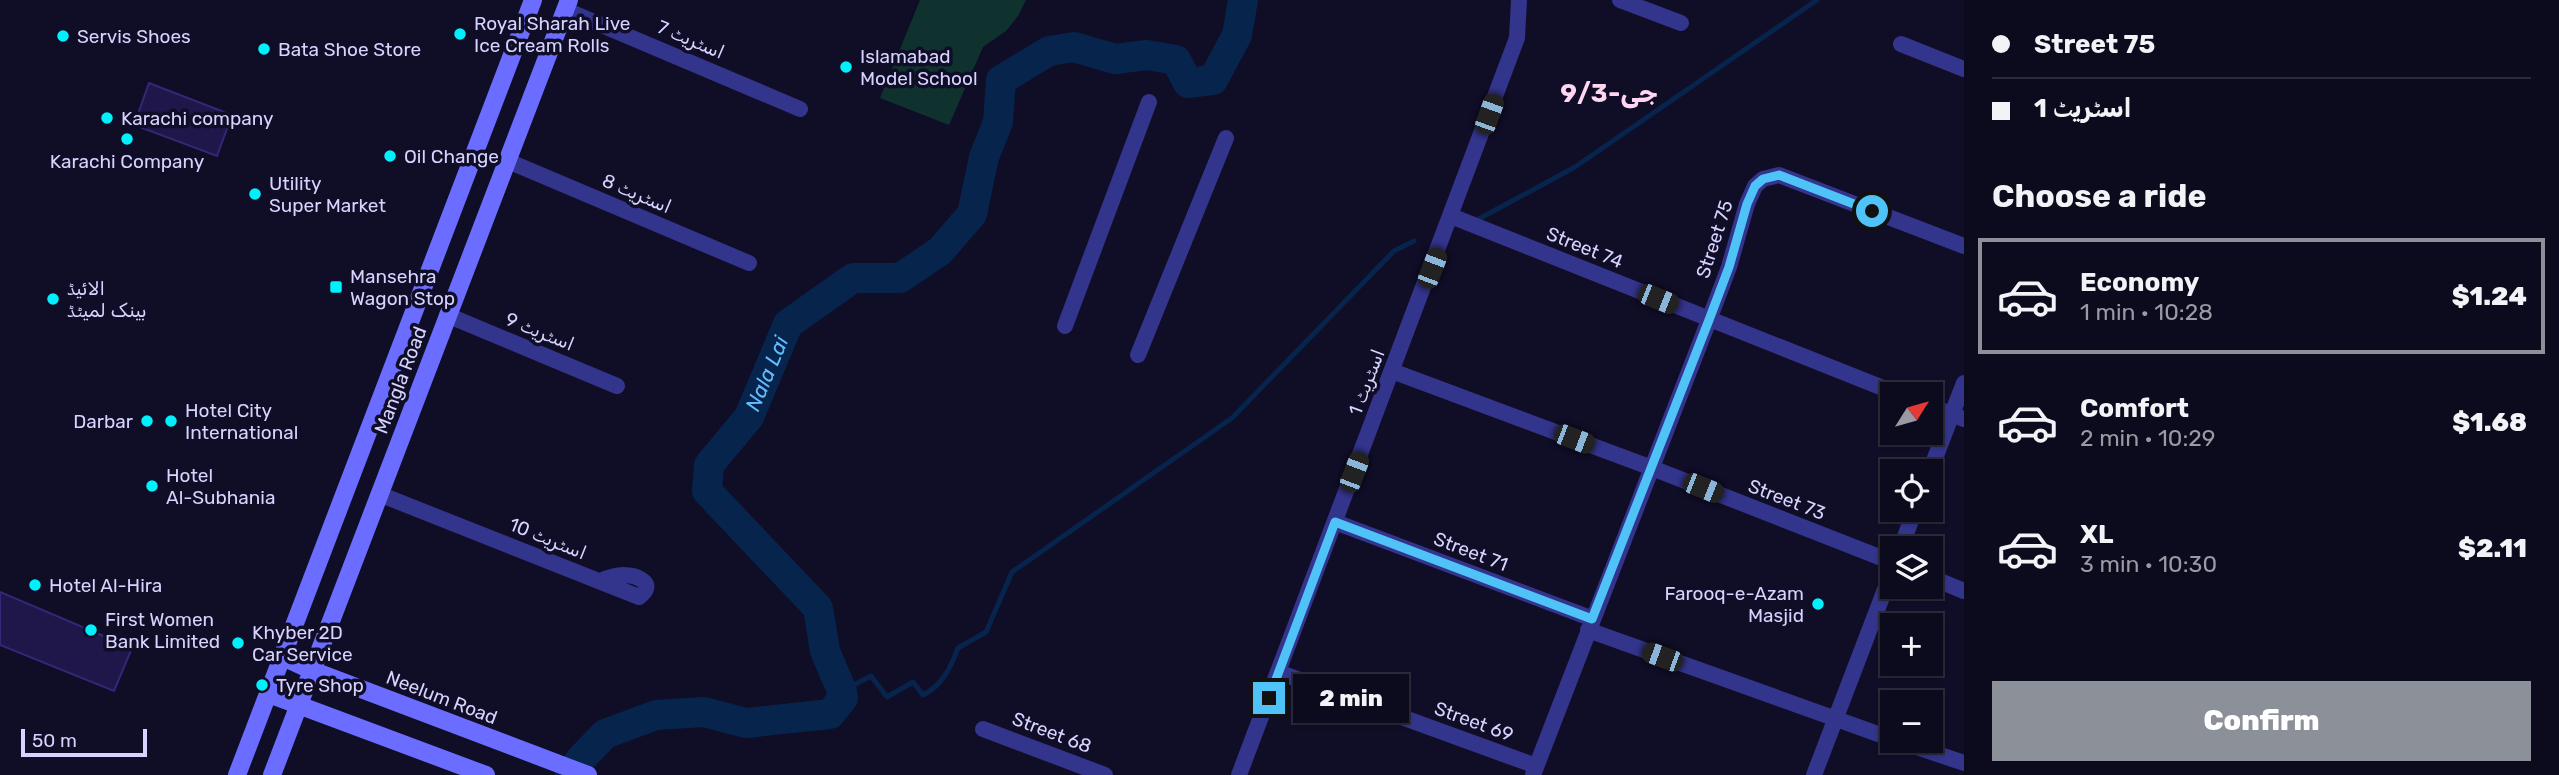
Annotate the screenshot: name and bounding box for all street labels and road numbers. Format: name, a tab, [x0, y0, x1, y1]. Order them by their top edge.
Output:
street label: اسٹریٹ 7	[654, 15, 728, 64]
street label: اسٹریٹ 8	[599, 169, 675, 218]
street label: Street 75	[1691, 197, 1738, 281]
street label: Street 74	[1543, 222, 1627, 273]
street label: اسٹریٹ 9	[502, 307, 578, 356]
street label: Mangla Road	[369, 323, 431, 437]
street label: اسٹریٹ 1	[1343, 346, 1390, 419]
street label: Street 73	[1745, 474, 1829, 525]
street label: اسٹریٹ 10	[506, 513, 590, 564]
street label: Street 71	[1431, 527, 1511, 576]
street label: Neelum Road	[383, 666, 501, 729]
street label: Street 69	[1431, 697, 1516, 746]
street label: Street 68	[1009, 707, 1095, 758]

